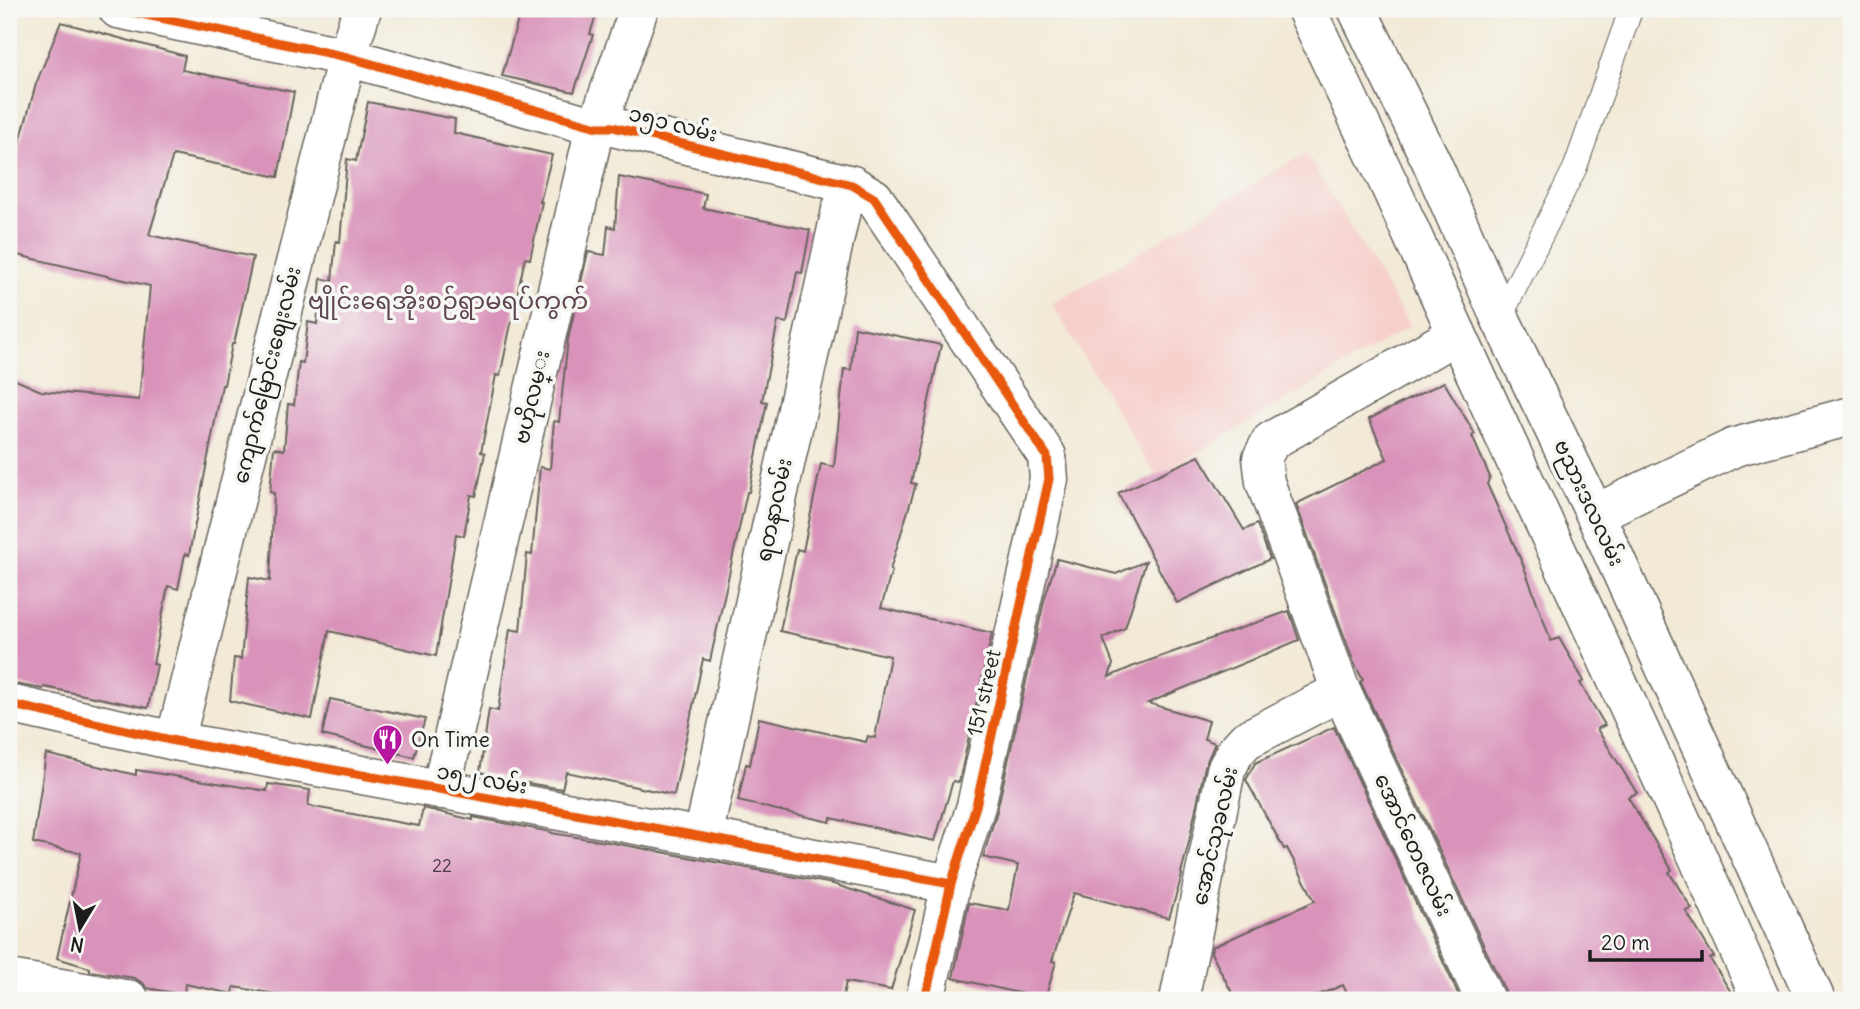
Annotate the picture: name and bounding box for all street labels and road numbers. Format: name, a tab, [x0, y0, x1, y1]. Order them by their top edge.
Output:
street label: ၁၅၁ လမ်း	[625, 98, 721, 151]
street label: ကျောက်မြောင်းစျေးလမ်း	[225, 263, 311, 487]
street label: ဗဟိုလမ္း	[506, 347, 559, 447]
street label: ဗညားဒလလမ်း	[1545, 434, 1632, 572]
street label: ရတနာလမ်း	[747, 455, 802, 565]
street label: 151 street	[960, 647, 1007, 739]
street label: ၁၅၂ လမ်း	[434, 755, 530, 804]
street label: အောင်သုခလမ်း	[1183, 763, 1247, 909]
street label: အောင်တေဇလမ်း	[1369, 768, 1460, 921]

